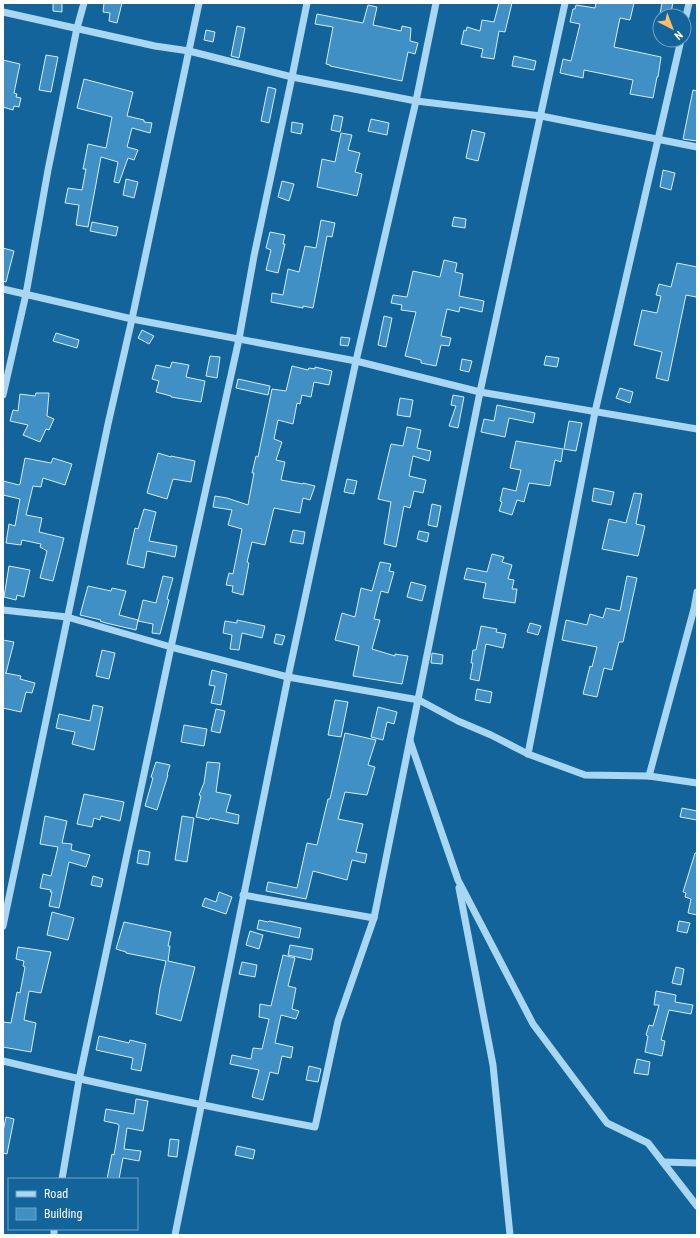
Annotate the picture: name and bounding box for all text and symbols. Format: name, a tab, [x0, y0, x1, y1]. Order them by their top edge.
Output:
north arrow	[652, 8, 692, 48]
text: N	[671, 28, 685, 42]
legend	[8, 1178, 138, 1230]
text: Road	[44, 1187, 68, 1201]
text: Building	[44, 1207, 82, 1221]

